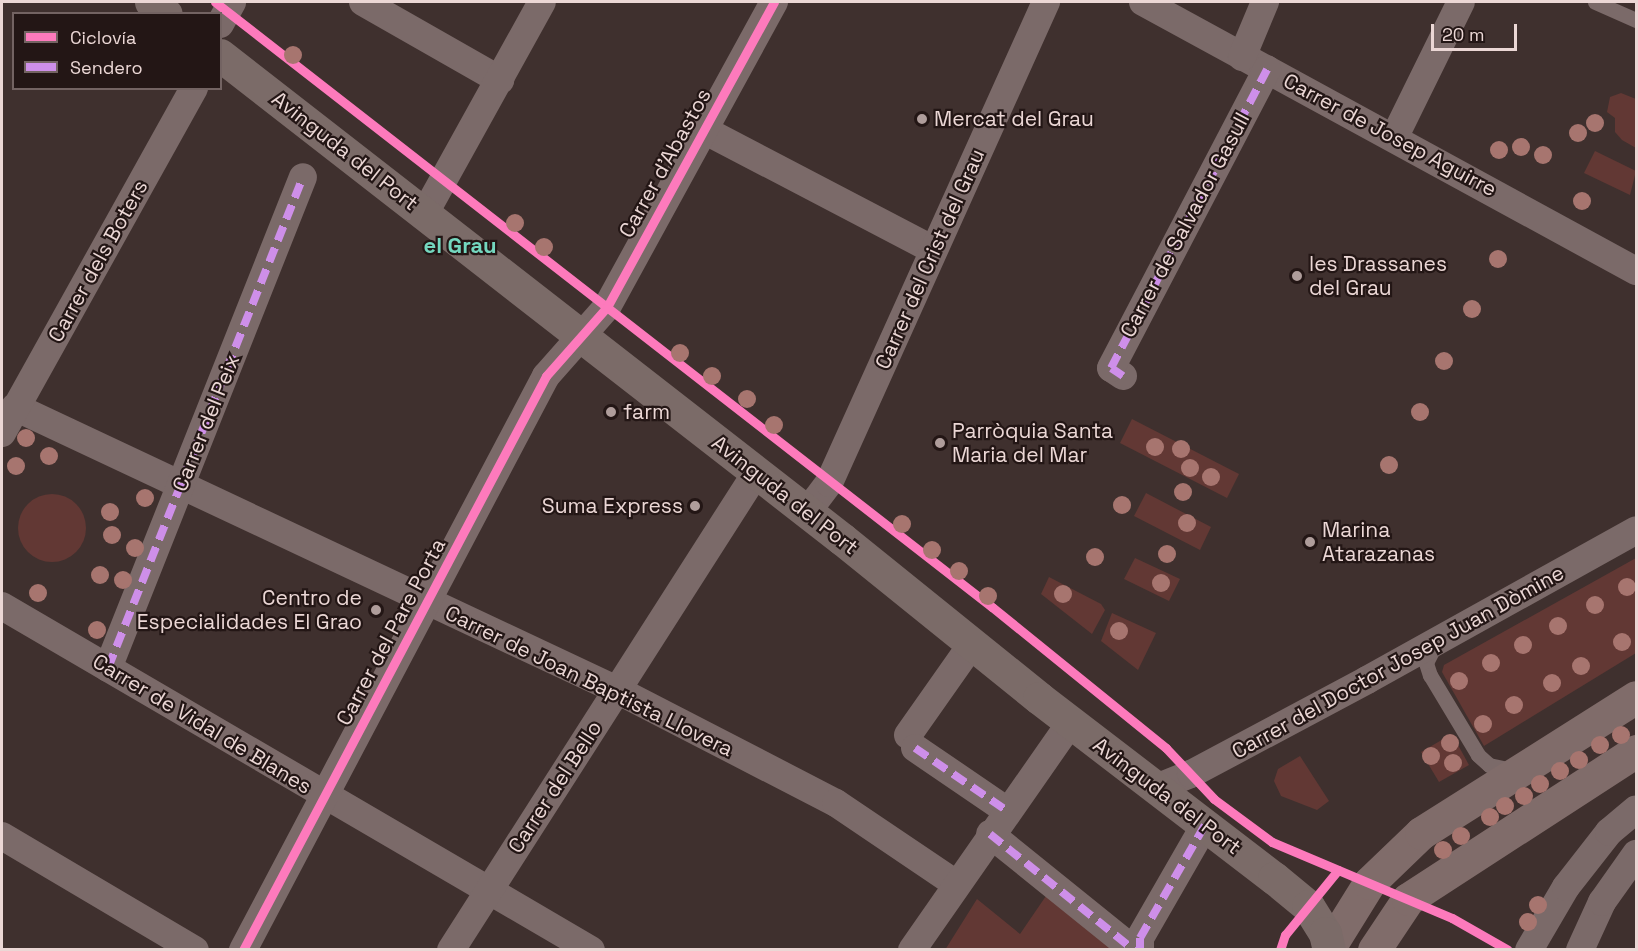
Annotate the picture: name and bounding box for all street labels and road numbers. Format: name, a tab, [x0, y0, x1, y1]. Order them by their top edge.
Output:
street label: Carrer de Josep Aguirre	[1279, 68, 1501, 202]
street label: Carrer d'Abastos	[614, 84, 716, 242]
street label: Avinguda del Port	[267, 86, 423, 216]
street label: Carrer de Salvador Gasull	[1115, 108, 1255, 342]
street label: Carrer del Crist del Grau	[870, 145, 990, 373]
street label: Carrer dels Boters	[43, 176, 153, 346]
street label: Carrer del Peix	[167, 351, 245, 495]
street label: Avinguda del Port	[707, 430, 863, 560]
street label: Carrer del Pare Porta	[331, 534, 451, 730]
street label: Carrer del Doctor Josep Juan Dòmine	[1228, 560, 1568, 764]
street label: Carrer de Joan Baptista Llovera	[441, 600, 737, 762]
street label: Carrer de Vidal de Blanes	[88, 649, 316, 799]
street label: Carrer del Bello	[503, 716, 607, 858]
street label: Avinguda del Port	[1088, 732, 1246, 860]

